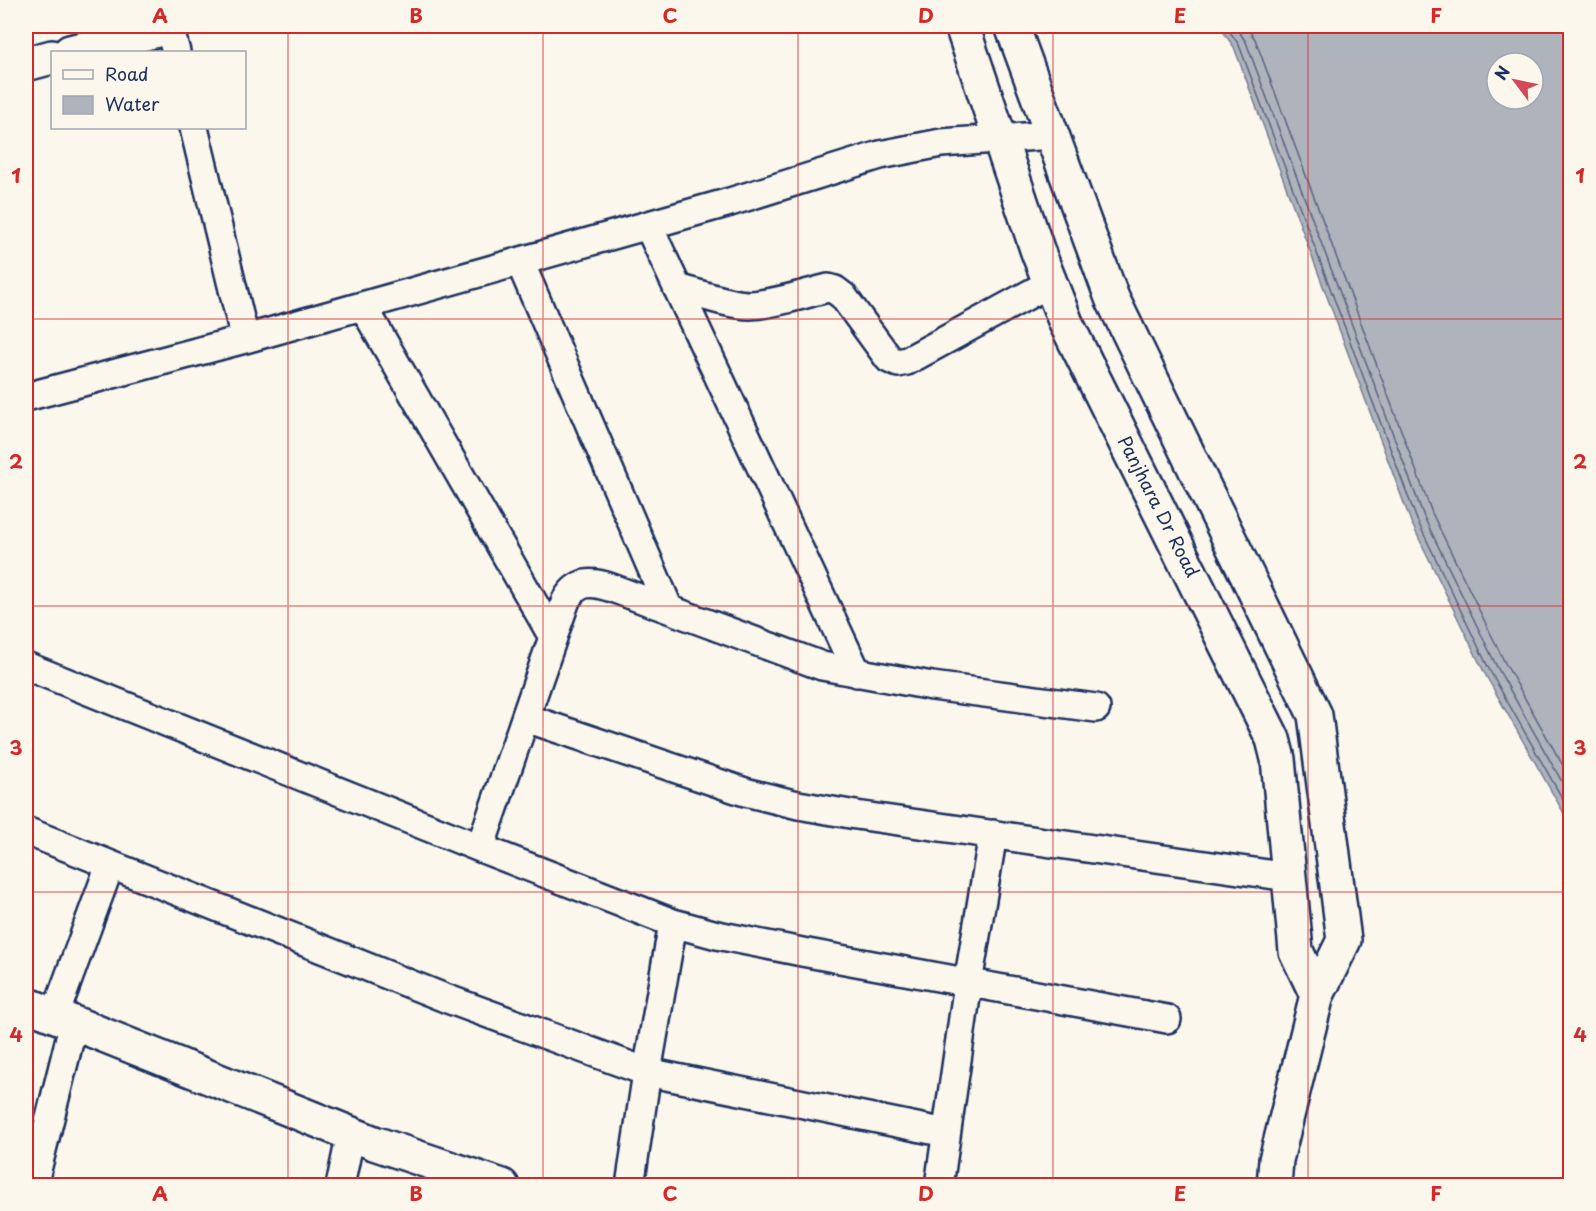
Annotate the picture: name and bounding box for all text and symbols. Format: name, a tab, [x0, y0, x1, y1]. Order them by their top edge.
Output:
text: A	[152, 0, 168, 30]
text: B	[409, 0, 423, 30]
text: C	[662, 0, 678, 30]
text: D	[918, 0, 934, 30]
text: E	[1174, 0, 1186, 30]
text: F	[1430, 0, 1442, 30]
legend	[51, 51, 246, 129]
north arrow	[1485, 51, 1545, 111]
text: Road	[105, 60, 149, 87]
text: N	[1488, 61, 1515, 84]
text: Water	[105, 90, 160, 117]
text: 1	[11, 160, 21, 190]
text: 1	[1575, 160, 1585, 190]
street label: Panjhara Dr Road	[1112, 431, 1207, 582]
text: 2	[9, 446, 23, 476]
text: 2	[1573, 446, 1587, 476]
text: 3	[9, 732, 23, 762]
text: 3	[1573, 732, 1587, 762]
text: 4	[9, 1019, 23, 1049]
text: 4	[1573, 1019, 1587, 1049]
text: A	[152, 1178, 168, 1208]
text: B	[409, 1178, 423, 1208]
text: C	[662, 1178, 678, 1208]
text: D	[918, 1178, 934, 1208]
text: E	[1174, 1178, 1186, 1208]
text: F	[1430, 1178, 1442, 1208]

